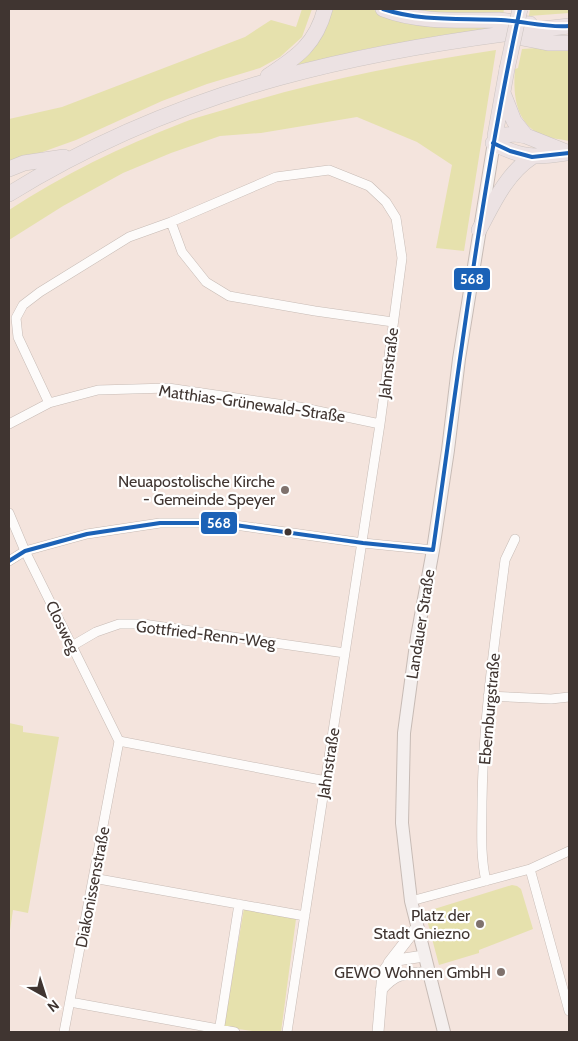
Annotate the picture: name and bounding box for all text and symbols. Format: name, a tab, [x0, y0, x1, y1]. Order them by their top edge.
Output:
line badge: 568	[453, 267, 491, 291]
text: 568	[460, 270, 484, 288]
street label: Jahnstraße	[375, 327, 402, 401]
street label: Matthias-Grünewald-Straße	[157, 381, 347, 426]
place label: Neuapostolische Kirche - Gemeinde Speyer	[118, 472, 276, 509]
marker: Neuapostolische Kirche - Gemeinde Speyer	[279, 484, 291, 496]
line badge: 568	[200, 511, 238, 535]
text: 568	[207, 514, 231, 532]
unlabelled marker	[283, 527, 293, 537]
street label: Landauer Straße	[402, 568, 439, 680]
street label: Closweg	[42, 598, 84, 658]
street label: Gottfried-Renn-Weg	[135, 617, 278, 653]
street label: Ebernburgstraße	[475, 652, 504, 766]
street label: Jahnstraße	[313, 726, 343, 801]
street label: Diakonissenstraße	[71, 825, 114, 949]
place label: Platz der Stadt Gniezno	[373, 906, 471, 943]
marker: Platz der Stadt Gniezno	[474, 918, 486, 930]
place label: GEWO Wohnen GmbH	[334, 963, 491, 982]
marker: GEWO Wohnen GmbH	[495, 966, 507, 978]
north arrow	[20, 971, 70, 1021]
text: N	[44, 996, 63, 1016]

